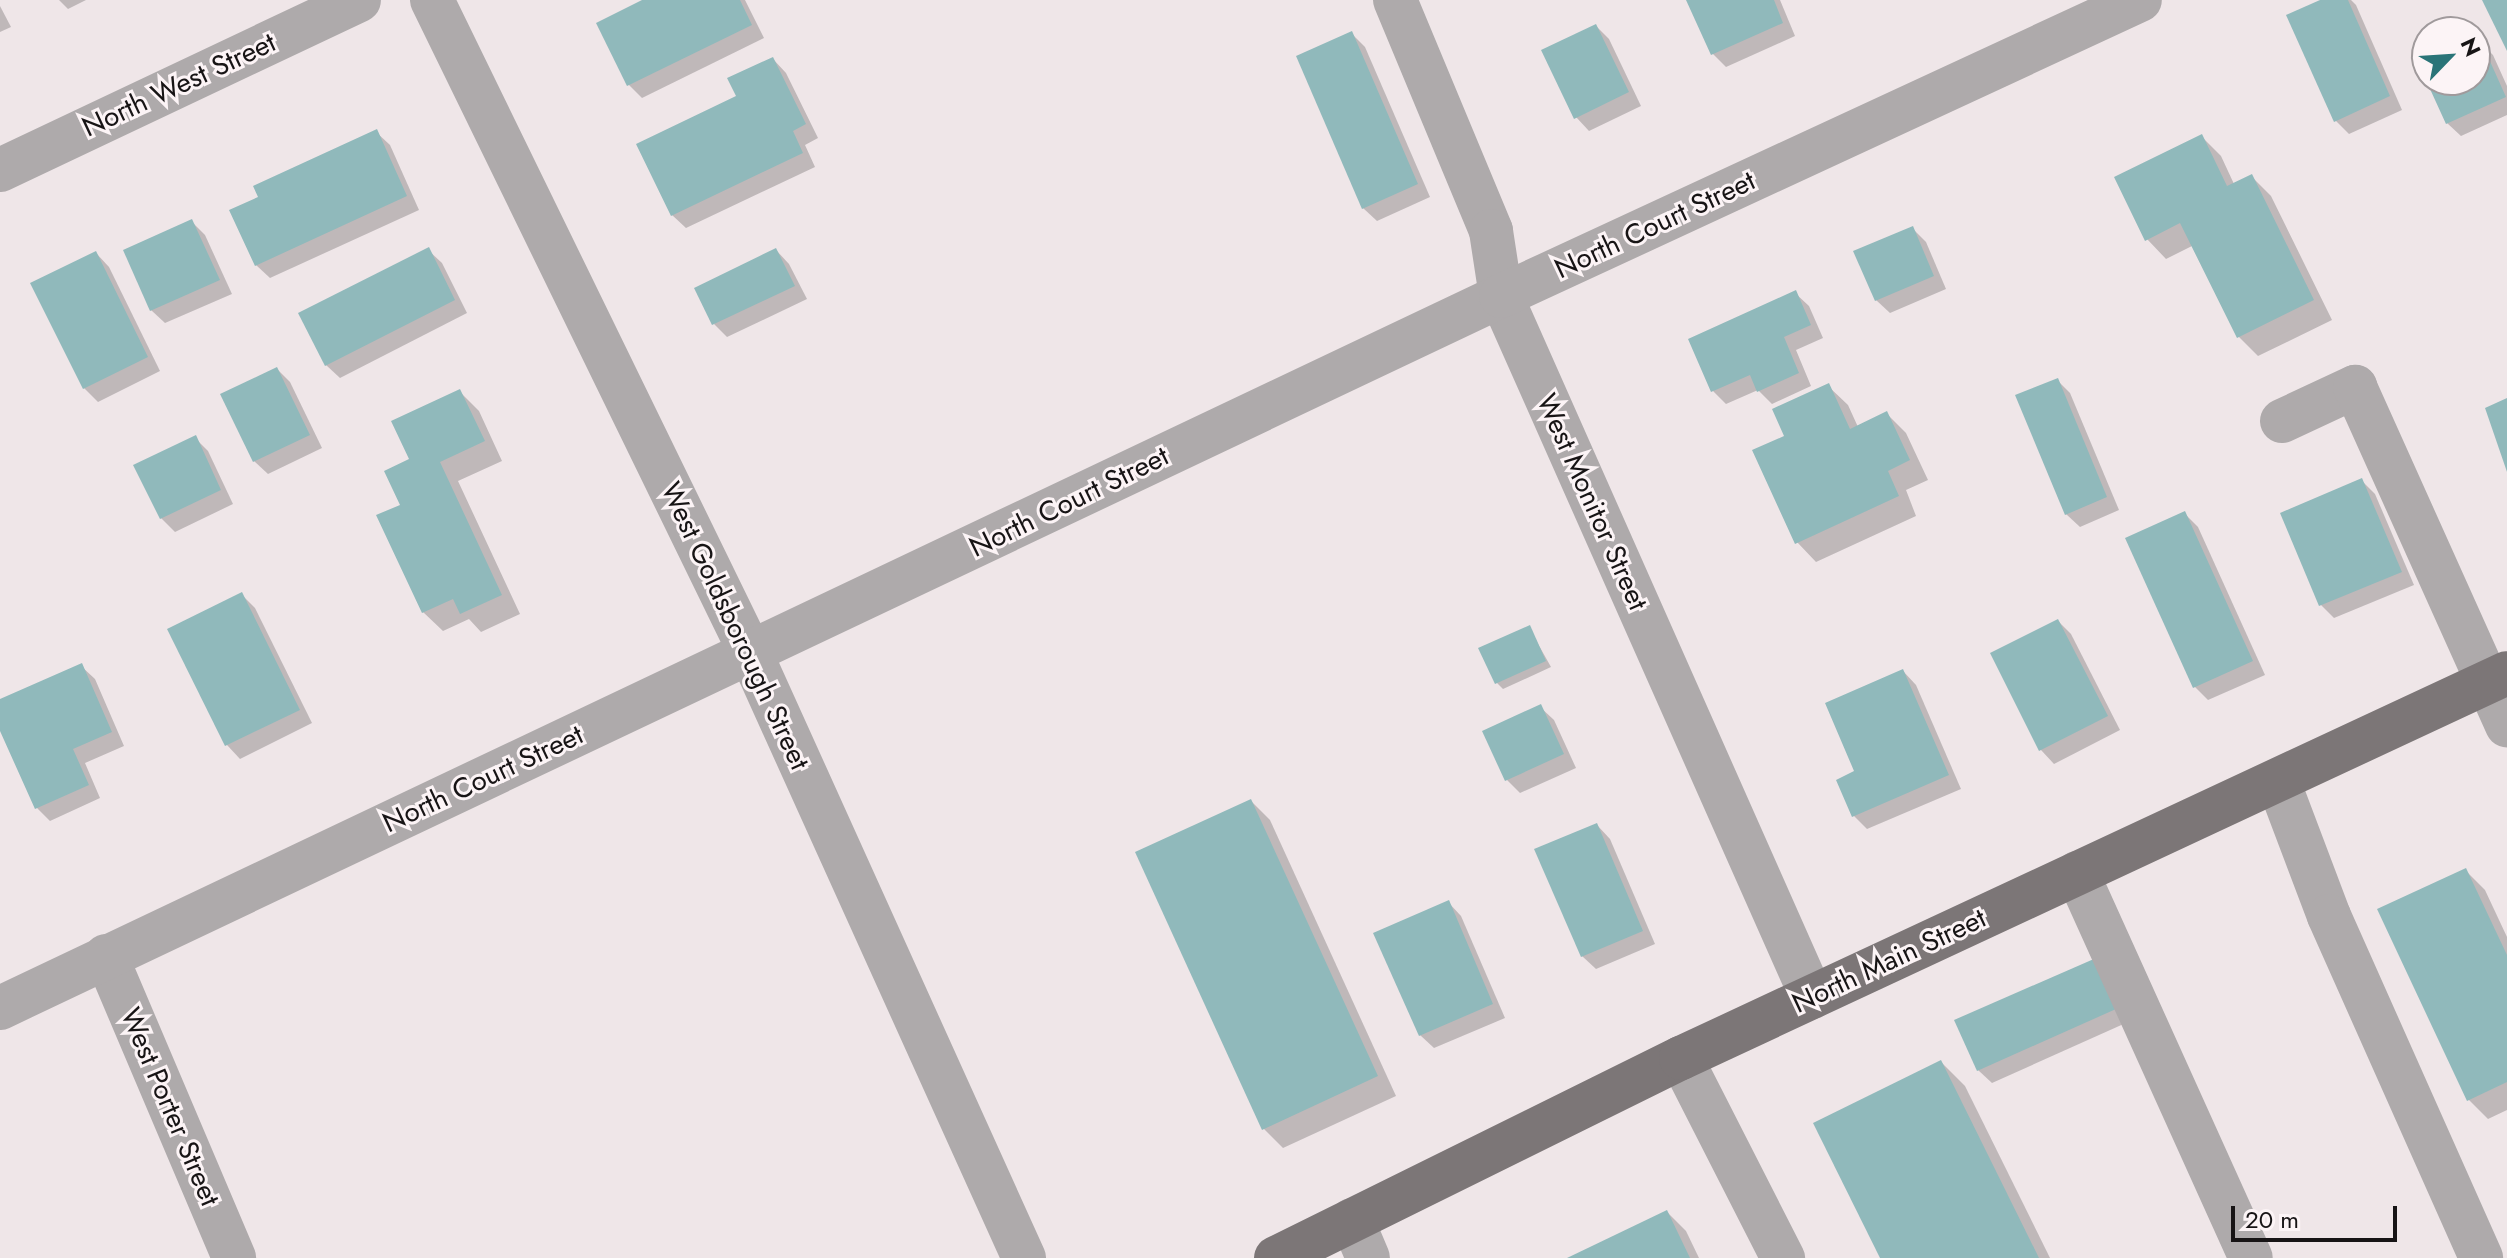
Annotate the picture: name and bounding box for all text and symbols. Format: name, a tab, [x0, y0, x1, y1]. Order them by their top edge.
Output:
north arrow	[2411, 16, 2491, 96]
street label: North West Street	[77, 25, 281, 145]
text: N	[2453, 32, 2489, 61]
street label: North Court Street	[1550, 164, 1760, 286]
street label: West Monitor Street	[1529, 389, 1655, 615]
street label: North Court Street	[964, 439, 1174, 565]
street label: West Goldsborough Street	[654, 477, 816, 775]
street label: North Court Street	[378, 718, 588, 840]
street label: North Main Street	[1787, 901, 1991, 1021]
street label: West Porter Street	[113, 1003, 227, 1211]
scale bar	[2235, 1190, 2401, 1240]
text: 20 m	[2245, 1202, 2299, 1237]

